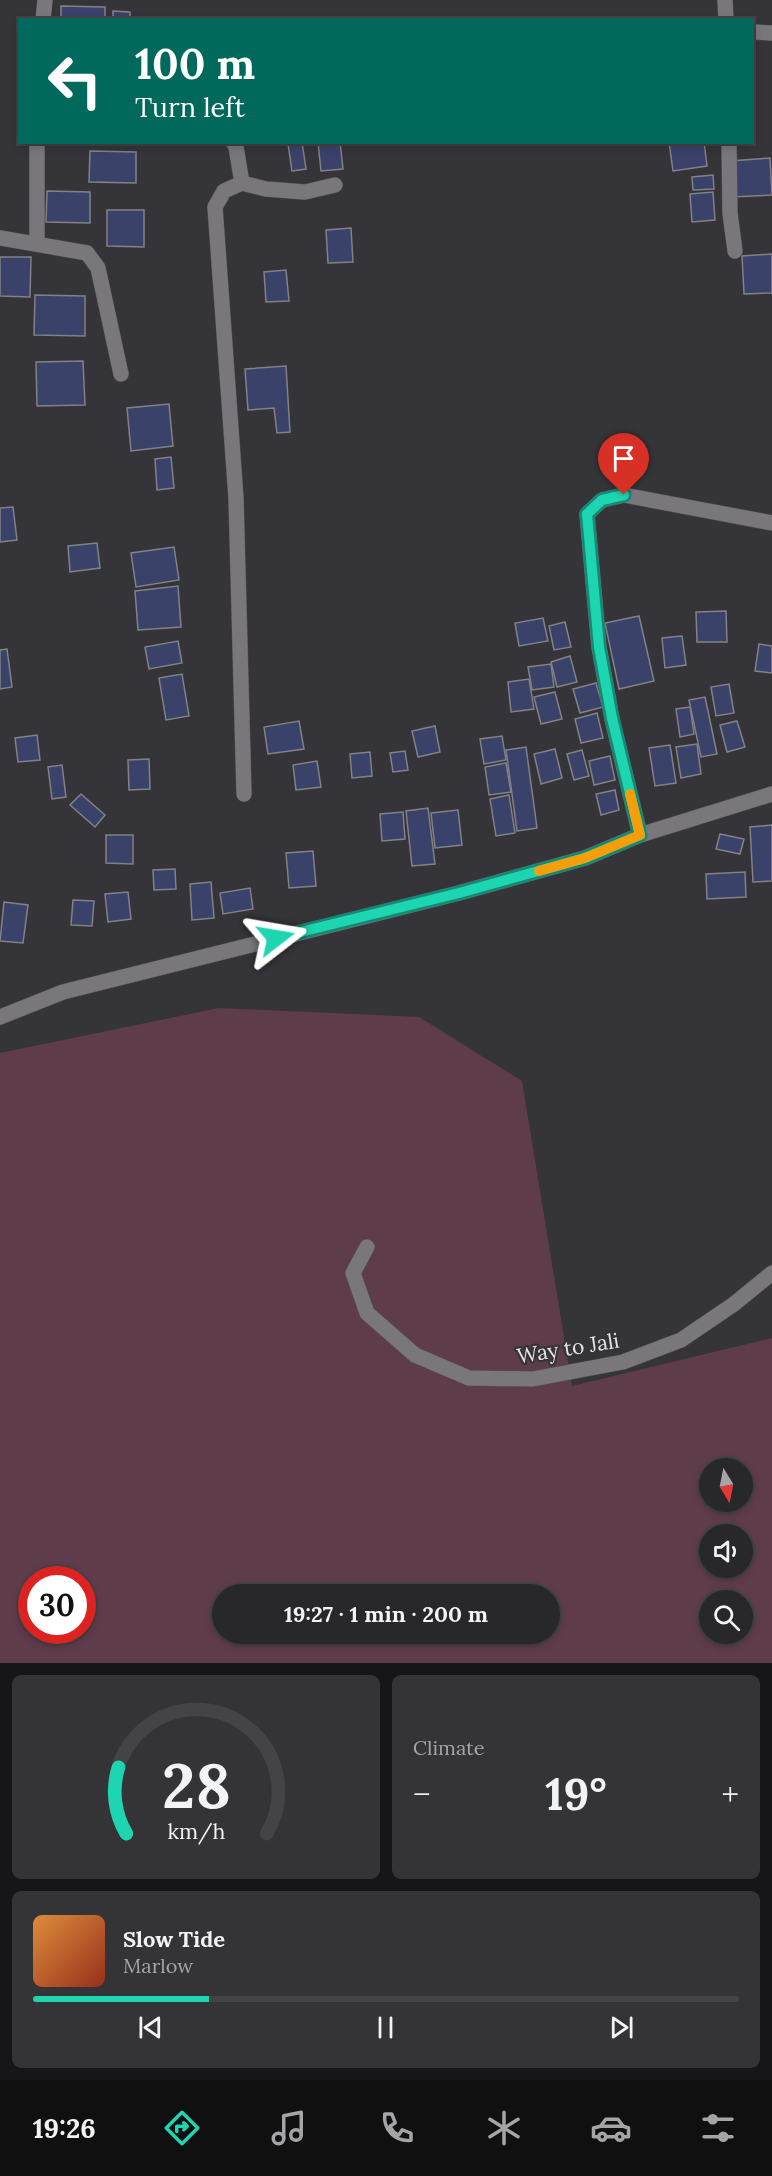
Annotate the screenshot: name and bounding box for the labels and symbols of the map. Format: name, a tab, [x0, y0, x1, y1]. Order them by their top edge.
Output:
pin	[598, 433, 649, 495]
position arrow	[244, 906, 308, 970]
street label: Way to Jali	[515, 1327, 621, 1369]
north arrow	[699, 1458, 753, 1512]
speed limit sign: 30	[18, 1566, 96, 1644]

